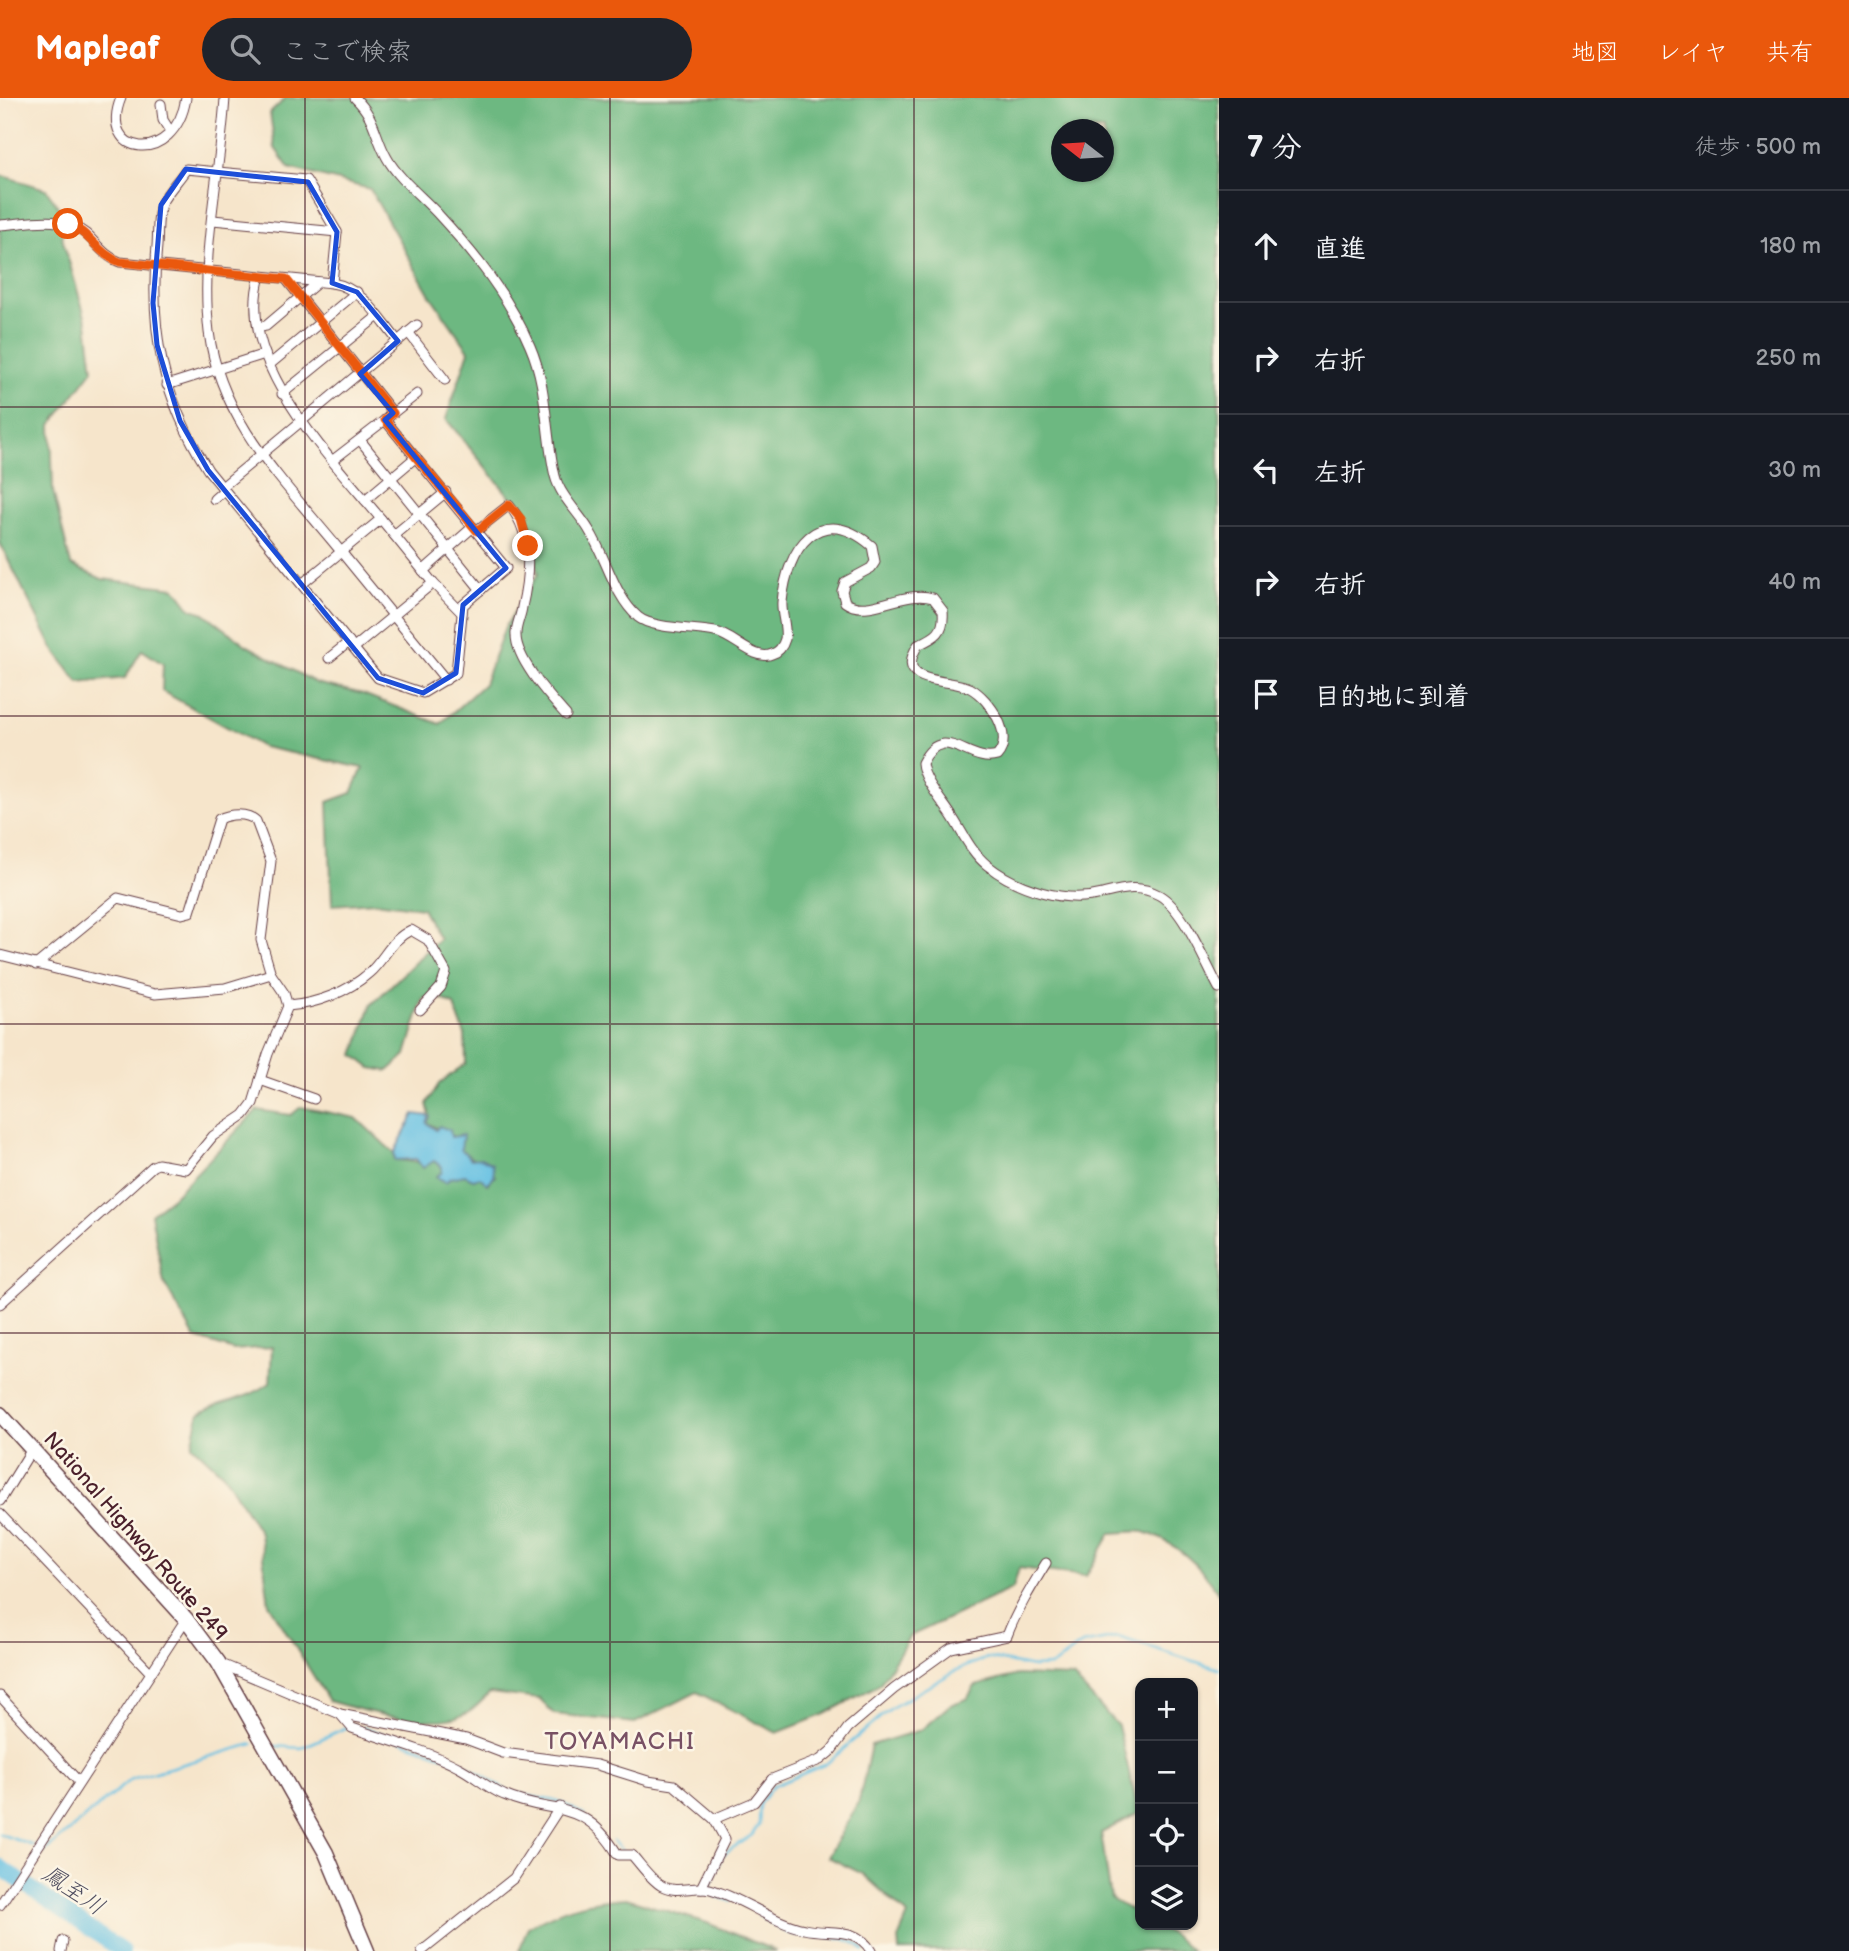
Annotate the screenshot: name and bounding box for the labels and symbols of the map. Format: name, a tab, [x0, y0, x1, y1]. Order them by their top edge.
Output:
north arrow	[1051, 119, 1114, 182]
route start	[52, 208, 83, 239]
route end	[512, 530, 543, 561]
street label: National Highway Route 249	[38, 1427, 233, 1646]
district label: TOYAMACHI	[544, 1727, 696, 1756]
water label: 鳳至川	[37, 1860, 110, 1922]

